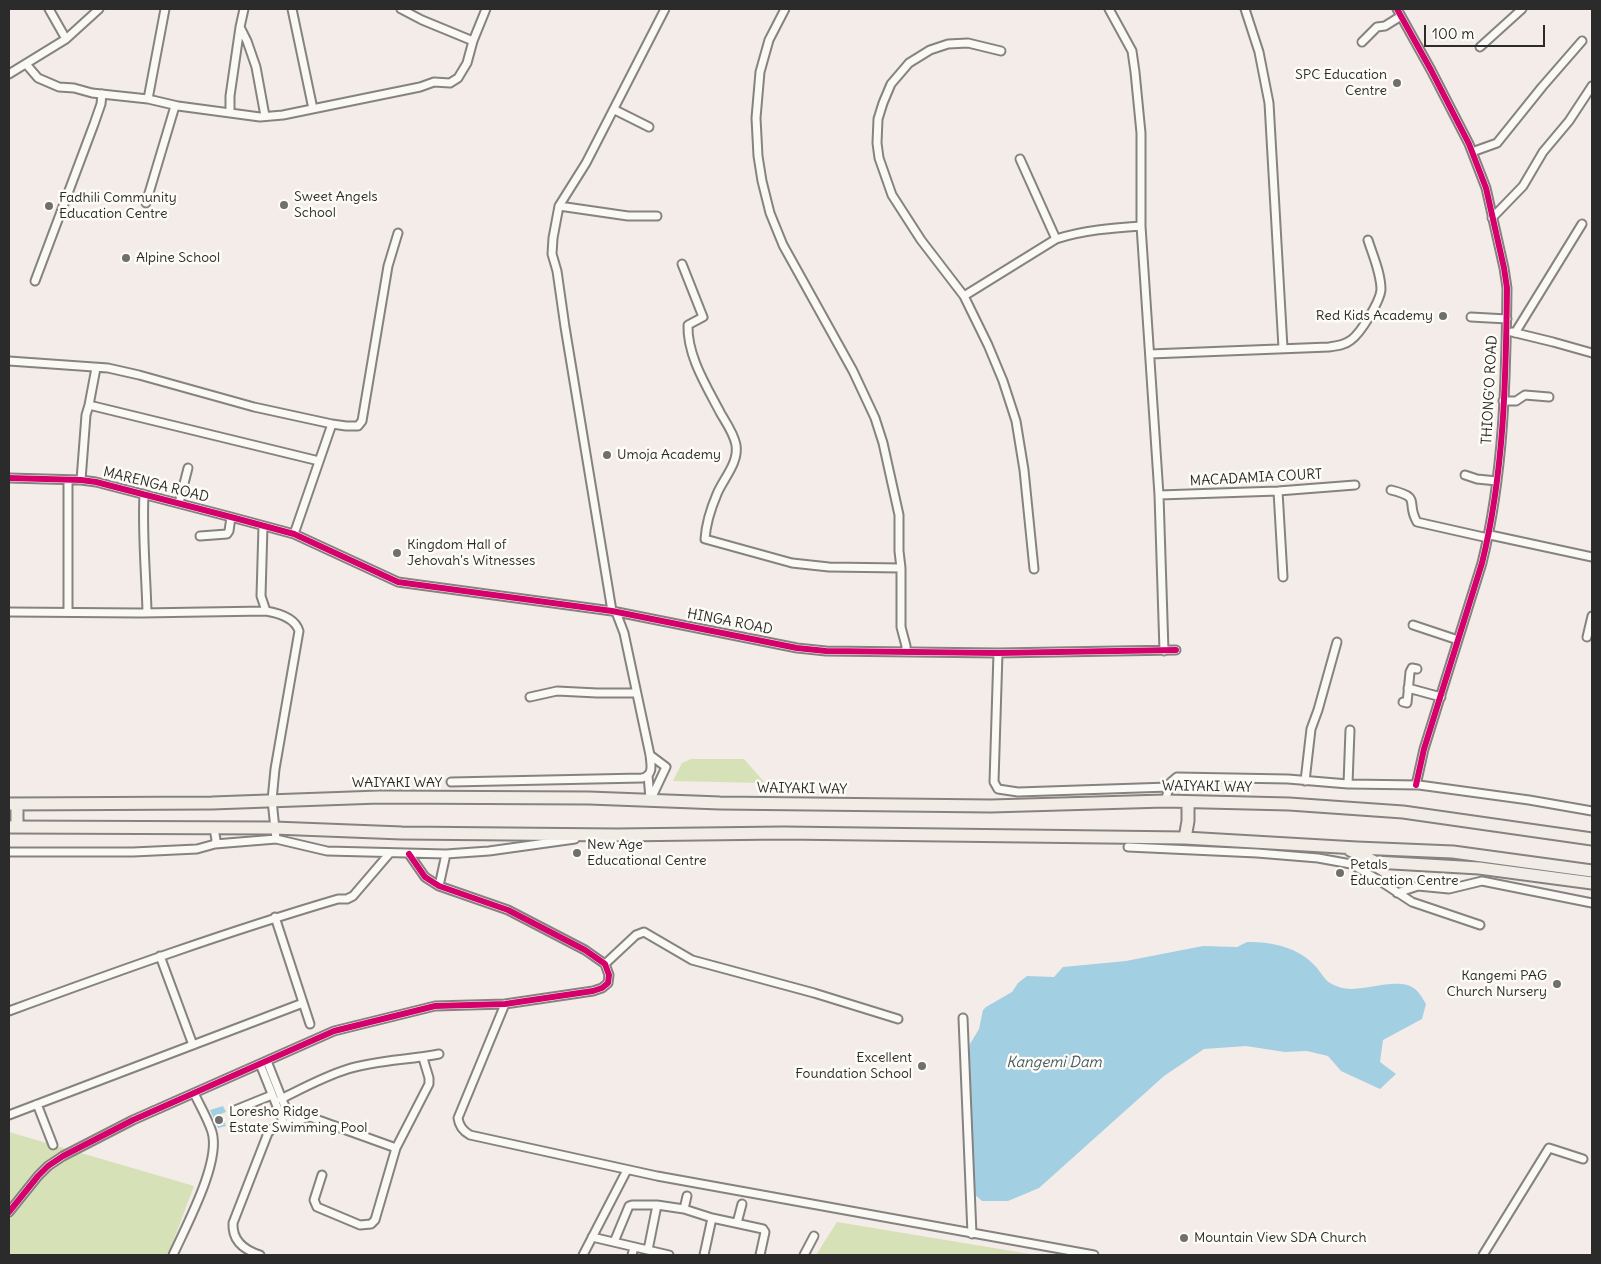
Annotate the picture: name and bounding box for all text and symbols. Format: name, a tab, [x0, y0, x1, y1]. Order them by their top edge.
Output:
scale bar	[1426, 15, 1547, 47]
text: 100 m	[1432, 24, 1474, 43]
place label: SPC Education Centre	[1295, 67, 1387, 100]
marker: SPC Education Centre	[1391, 77, 1403, 89]
place label: Sweet Angels School	[294, 189, 378, 222]
place label: Fadhili Community Education Centre	[59, 190, 177, 222]
marker: Sweet Angels School	[278, 199, 290, 211]
marker: Fadhili Community Education Centre	[43, 200, 55, 212]
place label: Alpine School	[136, 250, 220, 266]
marker: Alpine School	[120, 252, 132, 264]
place label: Red Kids Academy	[1316, 308, 1433, 324]
marker: Red Kids Academy	[1437, 310, 1449, 322]
street label: THIONG'O ROAD	[1479, 335, 1501, 445]
place label: Umoja Academy	[617, 447, 721, 463]
marker: Umoja Academy	[601, 449, 613, 461]
street label: MARENGA ROAD	[101, 464, 211, 506]
street label: MACADAMIA COURT	[1189, 466, 1323, 490]
place label: Kingdom Hall of Jehovah's Witnesses	[407, 537, 535, 570]
marker: Kingdom Hall of Jehovah's Witnesses	[391, 547, 403, 559]
street label: HINGA ROAD	[686, 605, 774, 639]
street label: WAIYAKI WAY	[352, 775, 442, 791]
street label: WAIYAKI WAY	[1162, 778, 1252, 796]
street label: WAIYAKI WAY	[757, 780, 847, 798]
place label: New Age Educational Centre	[587, 837, 707, 870]
marker: New Age Educational Centre	[571, 847, 583, 859]
place label: Petals Education Centre	[1350, 857, 1458, 890]
marker: Petals Education Centre	[1334, 867, 1346, 879]
place label: Kangemi PAG Church Nursery	[1446, 968, 1547, 1000]
marker: Kangemi PAG Church Nursery	[1551, 978, 1563, 990]
place label: Excellent Foundation School	[795, 1050, 912, 1082]
water label: Kangemi Dam	[1006, 1054, 1102, 1072]
marker: Excellent Foundation School	[916, 1060, 928, 1072]
place label: Loresho Ridge Estate Swimming Pool	[229, 1104, 367, 1136]
marker: Loresho Ridge Estate Swimming Pool	[213, 1114, 225, 1126]
place label: Mountain View SDA Church	[1194, 1230, 1367, 1246]
marker: Mountain View SDA Church	[1178, 1232, 1190, 1244]

